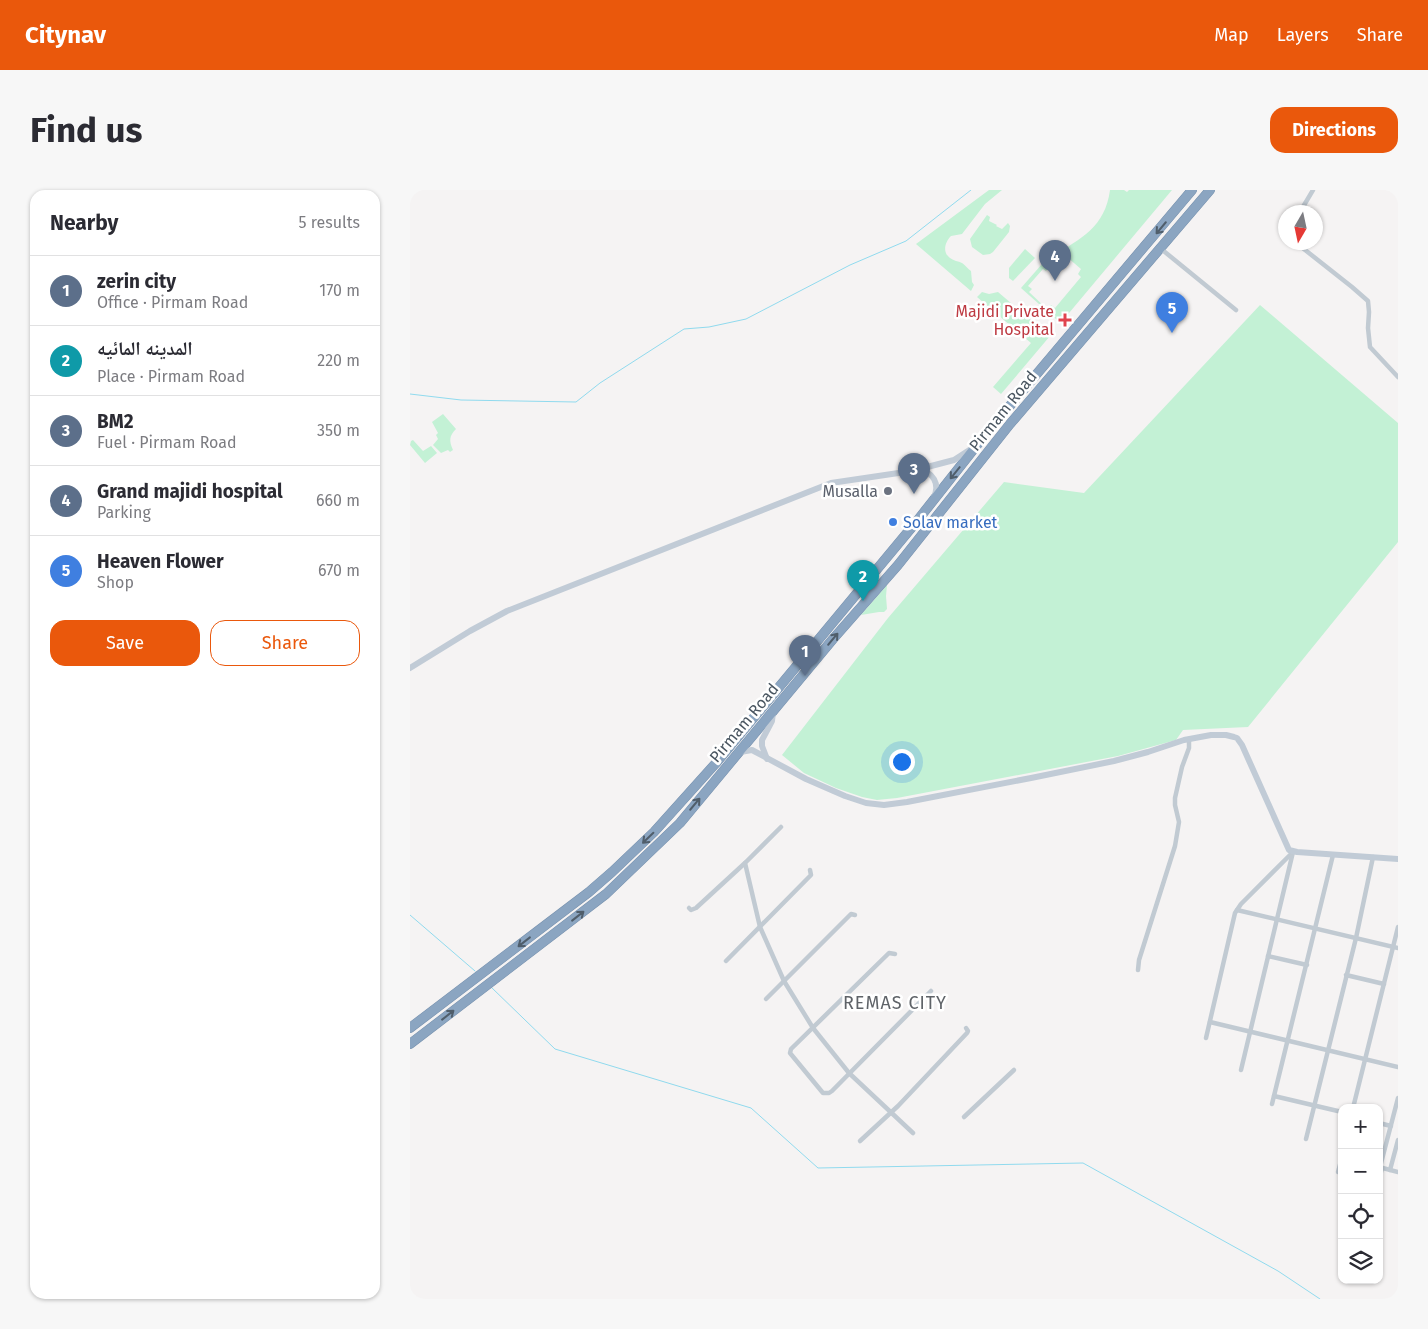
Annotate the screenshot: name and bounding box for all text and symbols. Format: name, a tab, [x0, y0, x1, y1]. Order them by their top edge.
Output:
text: Citynav	[25, 21, 106, 49]
text: Map	[1214, 24, 1249, 46]
text: Layers	[1277, 24, 1329, 46]
text: Share	[1357, 24, 1403, 46]
button: Directions	[1270, 107, 1398, 153]
text: Find us	[30, 109, 142, 151]
north arrow	[1278, 205, 1323, 250]
text: Nearby	[50, 210, 118, 236]
text: 5 results	[299, 213, 360, 232]
one-way arrow	[1156, 221, 1167, 234]
pin: 4	[1039, 240, 1071, 281]
text: zerin city	[97, 270, 176, 293]
text: 1	[62, 281, 70, 300]
text: 170 m	[319, 281, 360, 300]
pin: 5	[1156, 292, 1188, 333]
text: Office · Pirmam Road	[97, 293, 248, 312]
place label: Majidi Private Hospital	[955, 302, 1054, 339]
marker: Majidi Private Hospital	[1058, 313, 1072, 327]
text: المدينه المائيه	[97, 337, 193, 360]
text: 2	[62, 351, 70, 370]
text: 220 m	[317, 351, 360, 370]
text: Place · Pirmam Road	[97, 367, 245, 386]
street label: Pirmam Road	[965, 367, 1041, 455]
text: BM2	[97, 410, 133, 433]
text: 3	[62, 421, 70, 440]
text: 350 m	[317, 421, 360, 440]
text: Fuel · Pirmam Road	[97, 433, 237, 452]
pin: 3	[898, 453, 930, 494]
one-way arrow	[950, 466, 961, 479]
text: Grand majidi hospital	[97, 480, 283, 503]
place label: Musalla	[822, 482, 878, 501]
marker: Musalla	[882, 485, 894, 497]
text: 4	[61, 491, 71, 510]
text: 660 m	[316, 491, 360, 510]
text: Parking	[97, 503, 151, 522]
place label: Solav market	[903, 513, 998, 532]
marker: Solav market	[887, 516, 899, 528]
text: Heaven Flower	[97, 550, 224, 573]
pin: 2	[847, 560, 879, 601]
text: 5	[62, 561, 70, 580]
text: 670 m	[318, 561, 360, 580]
text: Shop	[97, 573, 134, 592]
button: Save	[50, 620, 200, 666]
button: Share	[210, 620, 360, 666]
one-way arrow	[827, 633, 839, 646]
pin: 1	[789, 635, 821, 676]
street label: Pirmam Road	[705, 680, 783, 766]
your location	[889, 749, 915, 775]
one-way arrow	[690, 798, 701, 811]
one-way arrow	[642, 832, 654, 844]
one-way arrow	[571, 910, 584, 921]
one-way arrow	[518, 937, 531, 948]
district label: REMAS CITY	[843, 992, 947, 1014]
one-way arrow	[442, 1009, 455, 1020]
map controls	[1338, 1104, 1383, 1284]
button: +	[1338, 1104, 1383, 1149]
button: −	[1338, 1149, 1383, 1194]
button: locate	[1338, 1194, 1383, 1239]
button: layers	[1338, 1239, 1383, 1284]

